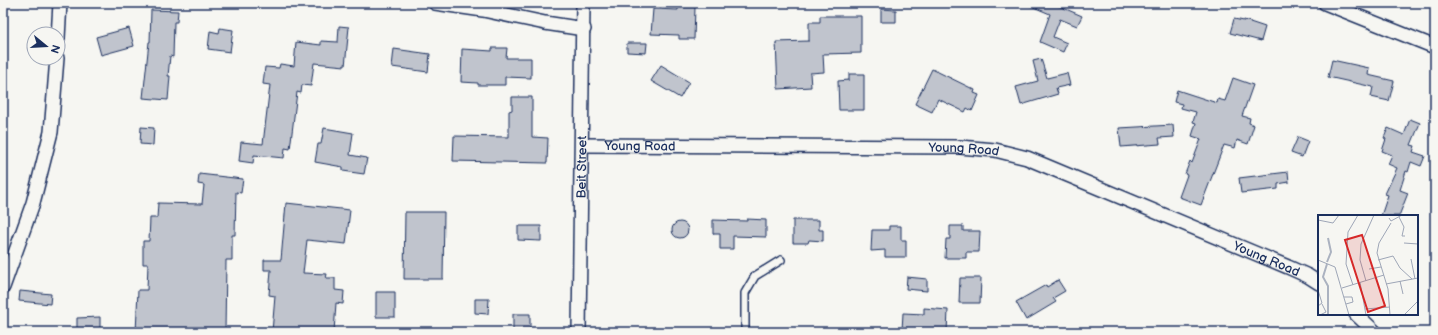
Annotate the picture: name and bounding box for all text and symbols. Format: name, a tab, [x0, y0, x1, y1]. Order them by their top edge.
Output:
north arrow	[26, 26, 66, 66]
text: N	[48, 43, 62, 55]
street label: Beit Street	[574, 136, 590, 198]
street label: Young Road	[604, 138, 675, 154]
street label: Young Road	[928, 140, 1001, 160]
inset map	[1318, 215, 1418, 315]
street label: Young Road	[1230, 238, 1302, 280]

